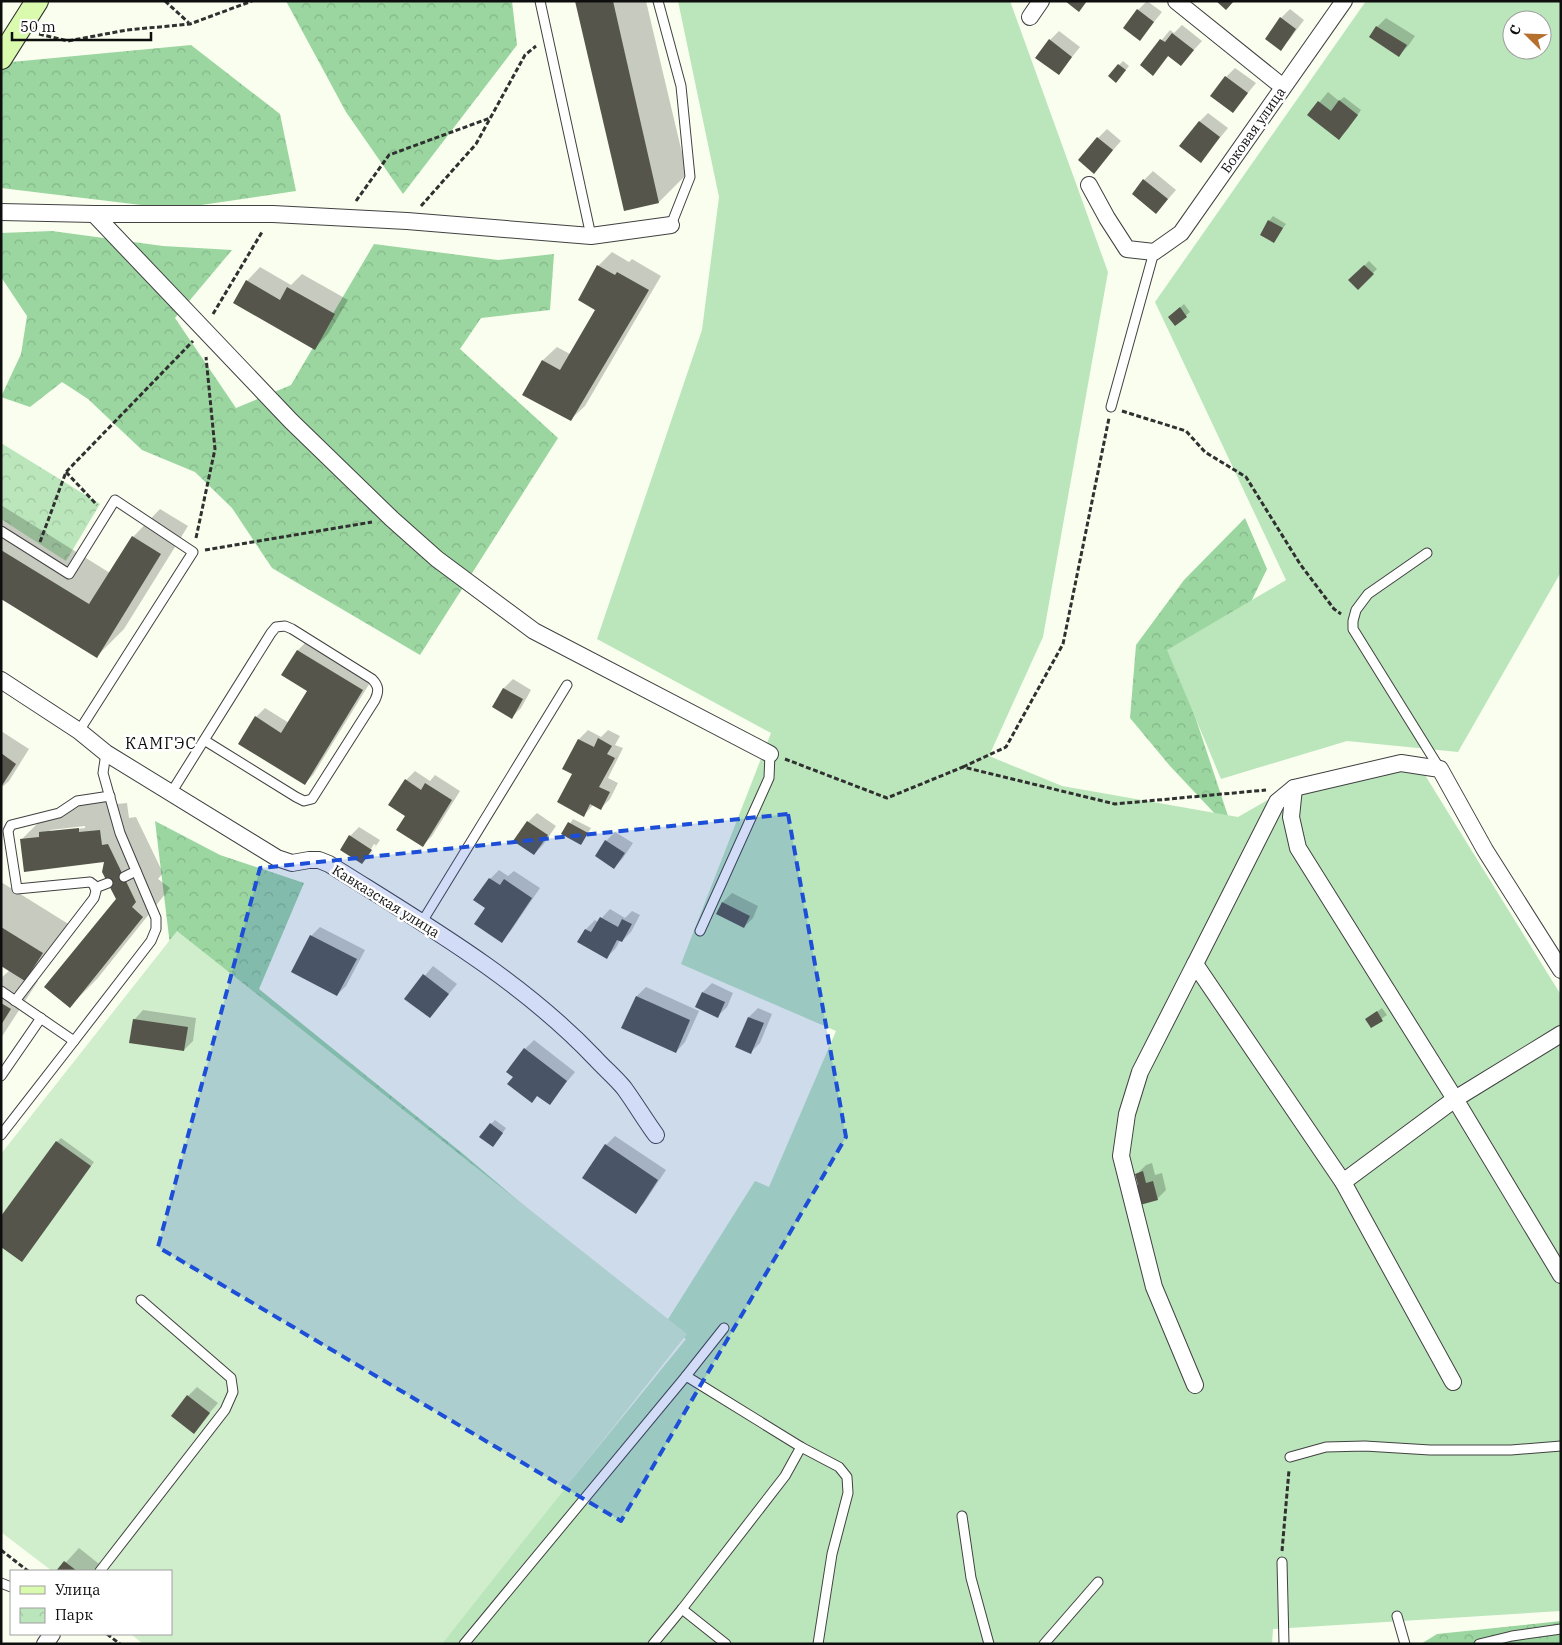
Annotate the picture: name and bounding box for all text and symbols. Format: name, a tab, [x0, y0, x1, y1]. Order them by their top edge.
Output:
scale bar	[12, 10, 151, 42]
north arrow	[1502, 10, 1552, 60]
text: 50 m	[20, 17, 56, 36]
text: С	[1505, 22, 1525, 38]
street label: Боковая улица	[1217, 83, 1289, 176]
district label: КАМГЭС	[125, 733, 197, 753]
street label: Кавказская улица	[329, 861, 443, 942]
legend	[10, 1570, 172, 1635]
text: Улица	[55, 1580, 100, 1599]
text: Парк	[55, 1605, 93, 1624]

